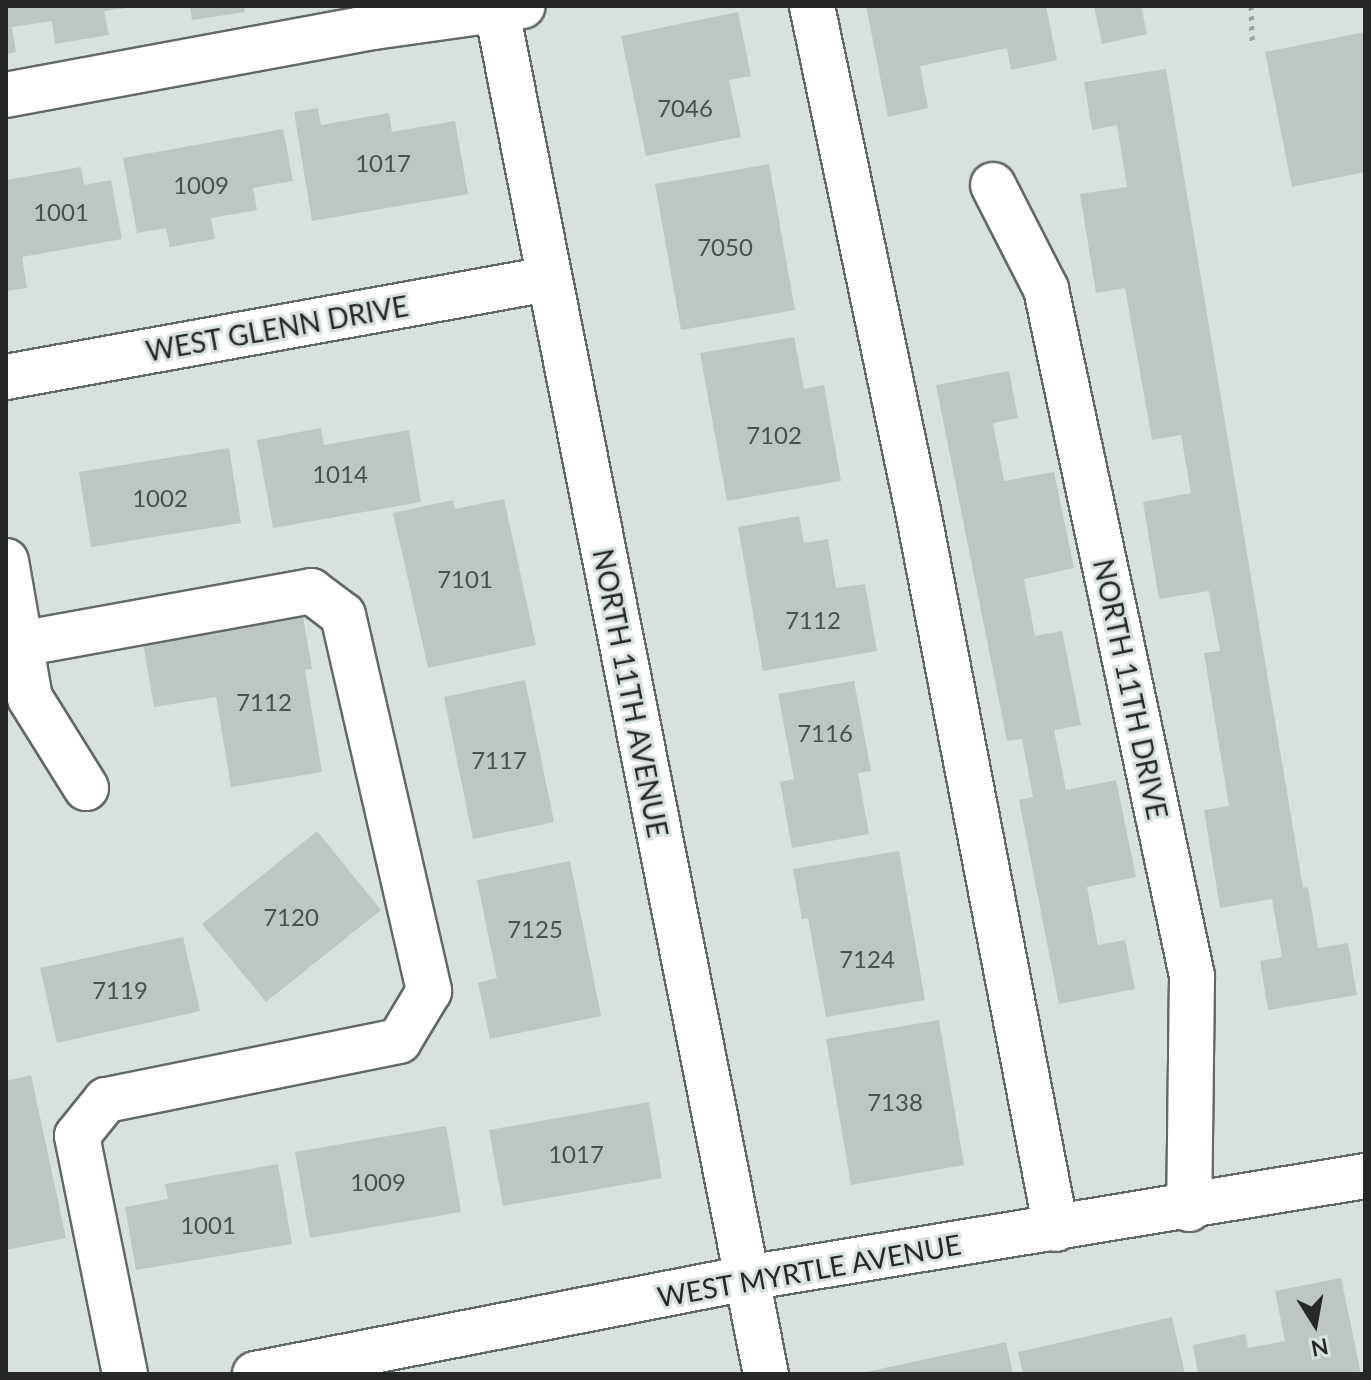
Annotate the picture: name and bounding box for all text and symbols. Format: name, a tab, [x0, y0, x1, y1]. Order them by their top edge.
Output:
house number: 7046	[657, 94, 713, 122]
house number: 1017	[355, 149, 411, 177]
house number: 1009	[173, 171, 229, 199]
house number: 1001	[33, 198, 89, 226]
house number: 7050	[697, 233, 753, 261]
street label: WEST GLENN DRIVE	[143, 288, 411, 368]
house number: 7102	[746, 421, 802, 449]
house number: 1014	[312, 460, 368, 488]
house number: 1002	[132, 484, 188, 512]
street label: NORTH 11TH AVENUE	[586, 545, 676, 841]
street label: NORTH 11TH DRIVE	[1087, 556, 1175, 822]
house number: 7101	[437, 565, 493, 593]
house number: 7112	[785, 606, 841, 634]
house number: 7112	[236, 688, 292, 716]
house number: 7116	[797, 719, 853, 747]
house number: 7117	[471, 746, 527, 774]
house number: 7120	[263, 903, 319, 931]
house number: 7125	[507, 915, 563, 943]
house number: 7124	[839, 945, 895, 973]
house number: 7119	[92, 976, 148, 1004]
house number: 7138	[867, 1088, 923, 1116]
house number: 1017	[548, 1140, 604, 1168]
house number: 1009	[350, 1168, 406, 1196]
house number: 1001	[180, 1211, 236, 1239]
street label: WEST MYRTLE AVENUE	[654, 1227, 964, 1313]
north arrow	[1275, 1284, 1355, 1364]
text: N	[1309, 1333, 1331, 1363]

